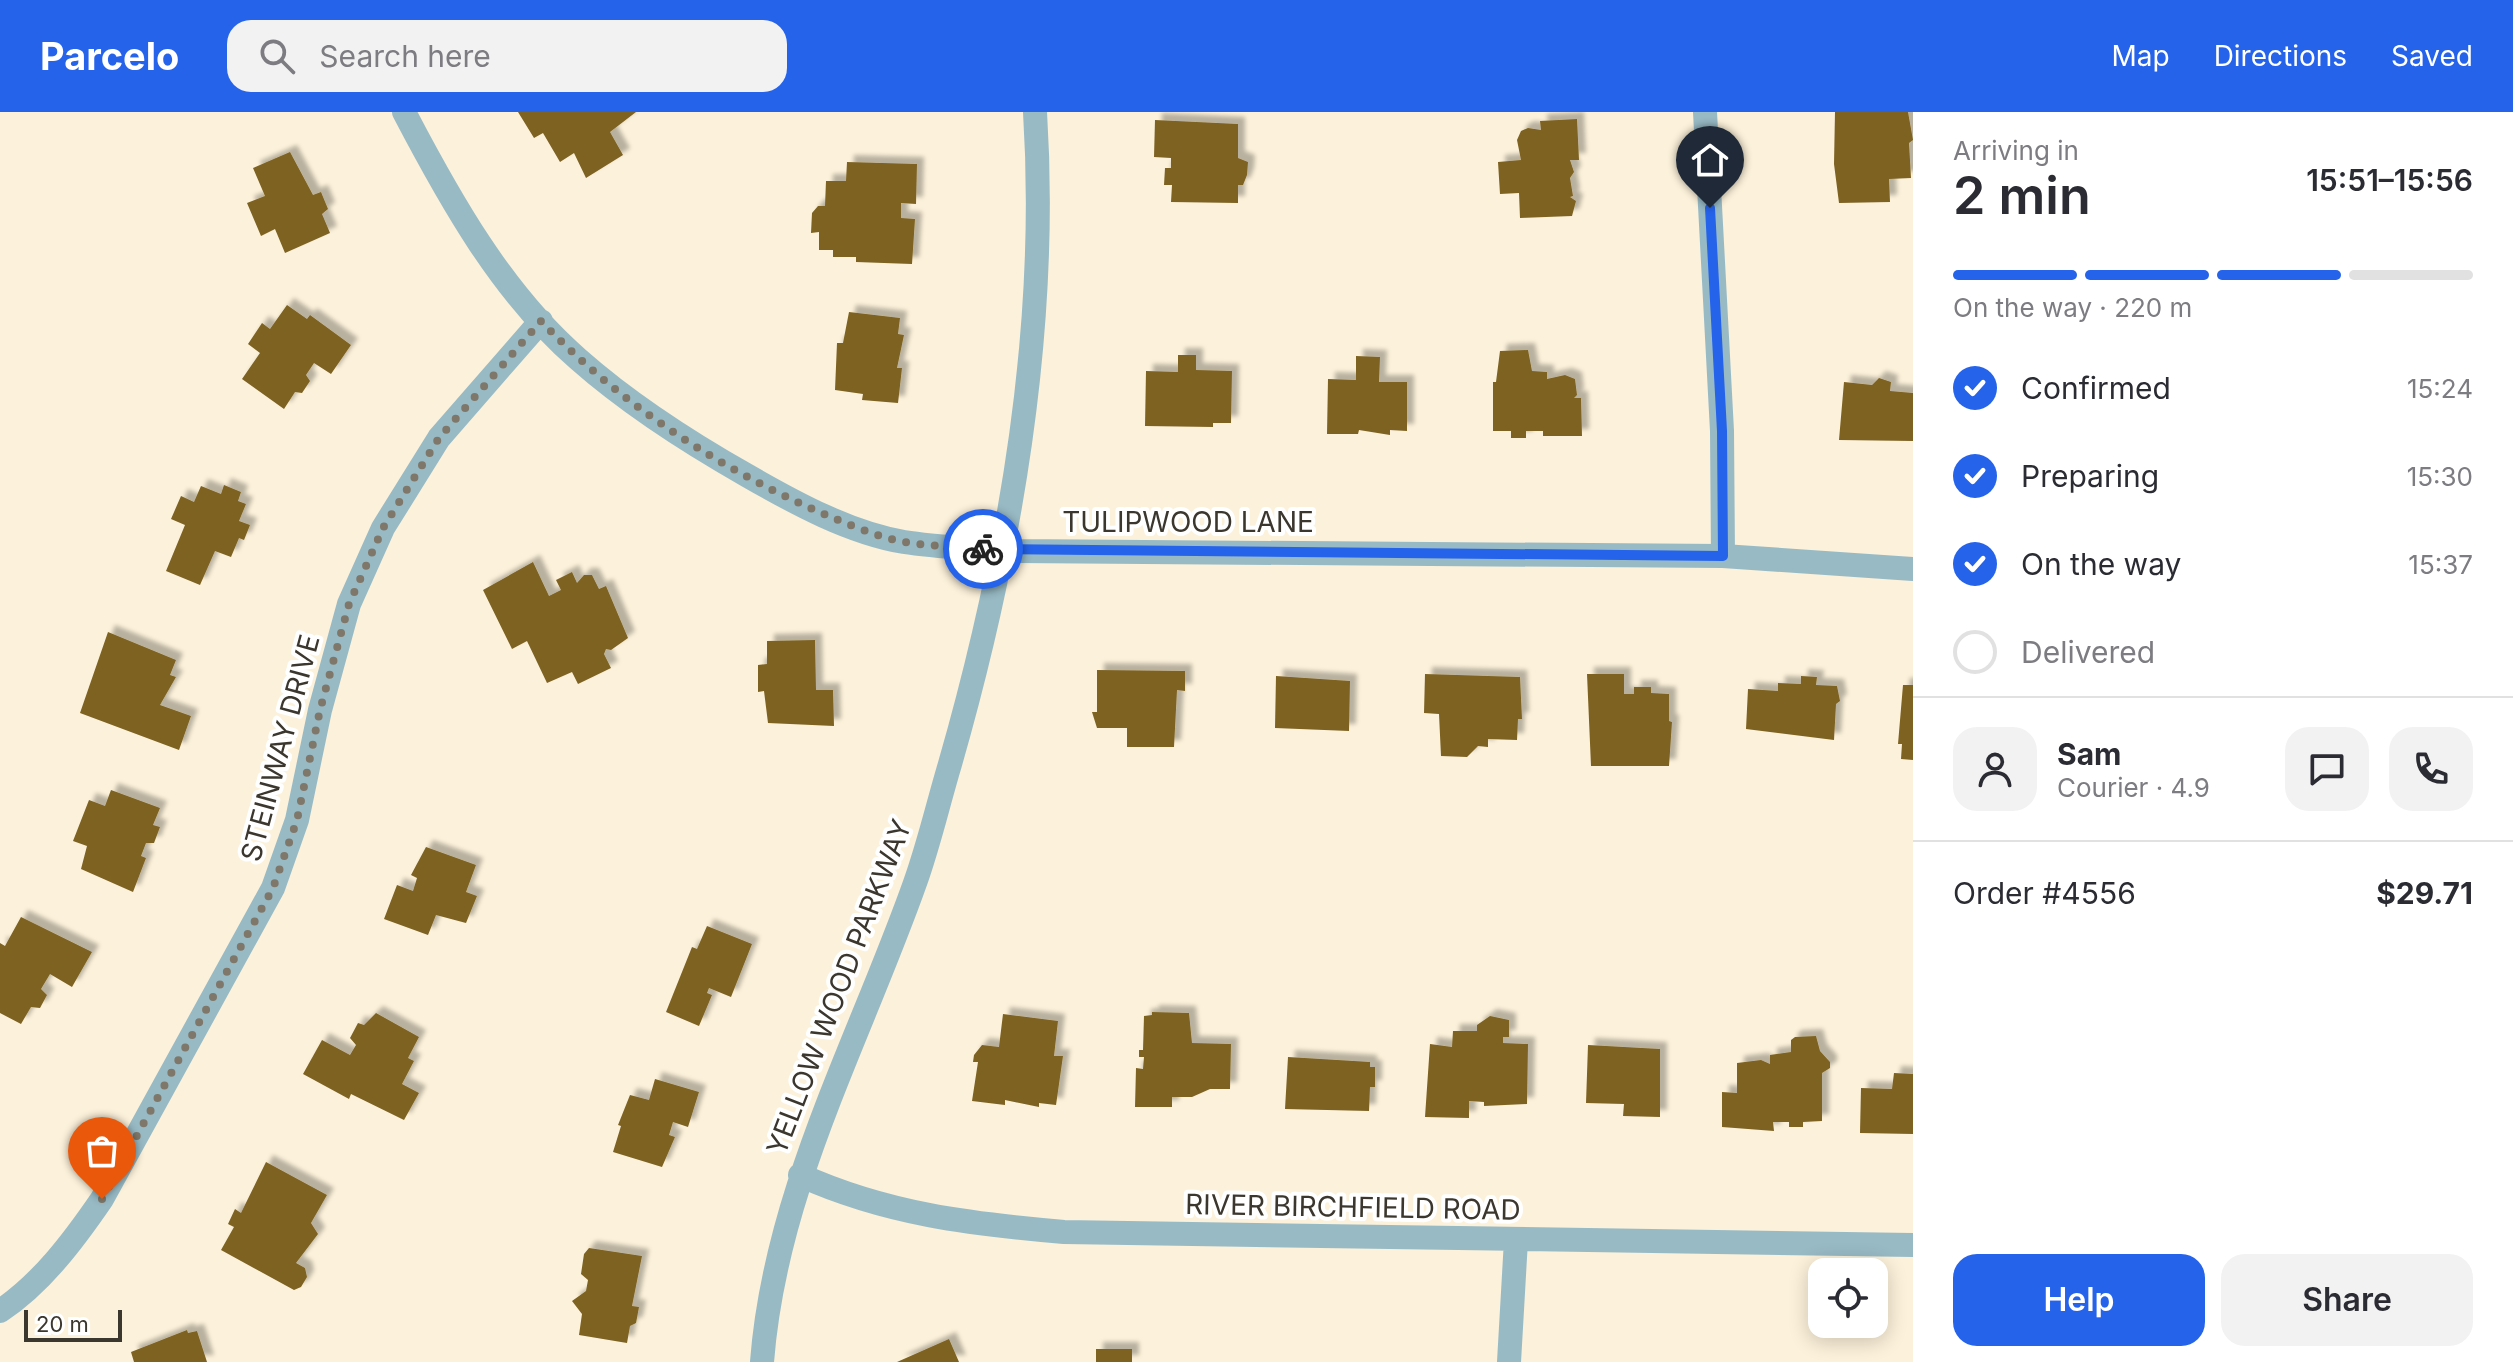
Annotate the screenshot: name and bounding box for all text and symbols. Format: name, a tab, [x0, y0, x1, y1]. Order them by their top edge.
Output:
search box	[227, 20, 787, 92]
text: Parcelo	[40, 33, 179, 79]
icon: search	[255, 34, 299, 78]
text: Search here	[319, 38, 491, 74]
text: Map	[2111, 39, 2170, 73]
text: Directions	[2214, 39, 2347, 73]
text: Saved	[2391, 39, 2473, 73]
pin	[1676, 126, 1744, 208]
text: Arriving in	[1953, 135, 2079, 166]
icon: home	[1688, 138, 1732, 182]
text: 15:51–15:56	[2306, 162, 2473, 198]
text: 2 min	[1953, 164, 2091, 227]
text: On the way · 220 m	[1953, 292, 2192, 323]
icon: check	[1953, 366, 1997, 410]
text: Confirmed	[2021, 370, 2171, 406]
text: 15:24	[2407, 373, 2473, 404]
icon: check	[1953, 454, 1997, 498]
text: Preparing	[2021, 458, 2159, 494]
text: 15:30	[2407, 461, 2473, 492]
street label: TULIPWOOD LANE	[1062, 505, 1314, 539]
courier	[943, 509, 1023, 589]
icon: bike	[961, 527, 1005, 571]
icon: check	[1953, 542, 1997, 586]
text: On the way	[2021, 546, 2181, 582]
text: 15:37	[2408, 549, 2473, 580]
street label: STEINWAY DRIVE	[233, 631, 327, 865]
text: Delivered	[2021, 634, 2155, 670]
button: person	[1953, 727, 2037, 811]
button: chat	[2285, 727, 2369, 811]
button: phone	[2389, 727, 2473, 811]
text: Sam	[2057, 736, 2121, 772]
text: Courier · 4.9	[2057, 772, 2210, 803]
street label: YELLOW WOOD PARKWAY	[759, 815, 919, 1159]
text: Order #4556	[1953, 875, 2136, 911]
text: $29.71	[2376, 875, 2473, 911]
pin	[68, 1117, 136, 1199]
icon: bag	[80, 1129, 124, 1173]
street label: RIVER BIRCHFIELD ROAD	[1185, 1187, 1521, 1227]
button: Help	[1953, 1254, 2205, 1346]
button: Share	[2221, 1254, 2473, 1346]
map controls	[1808, 1258, 1888, 1338]
button: locate	[1808, 1258, 1888, 1338]
scale bar	[24, 1306, 122, 1342]
text: 20 m	[36, 1311, 89, 1337]

